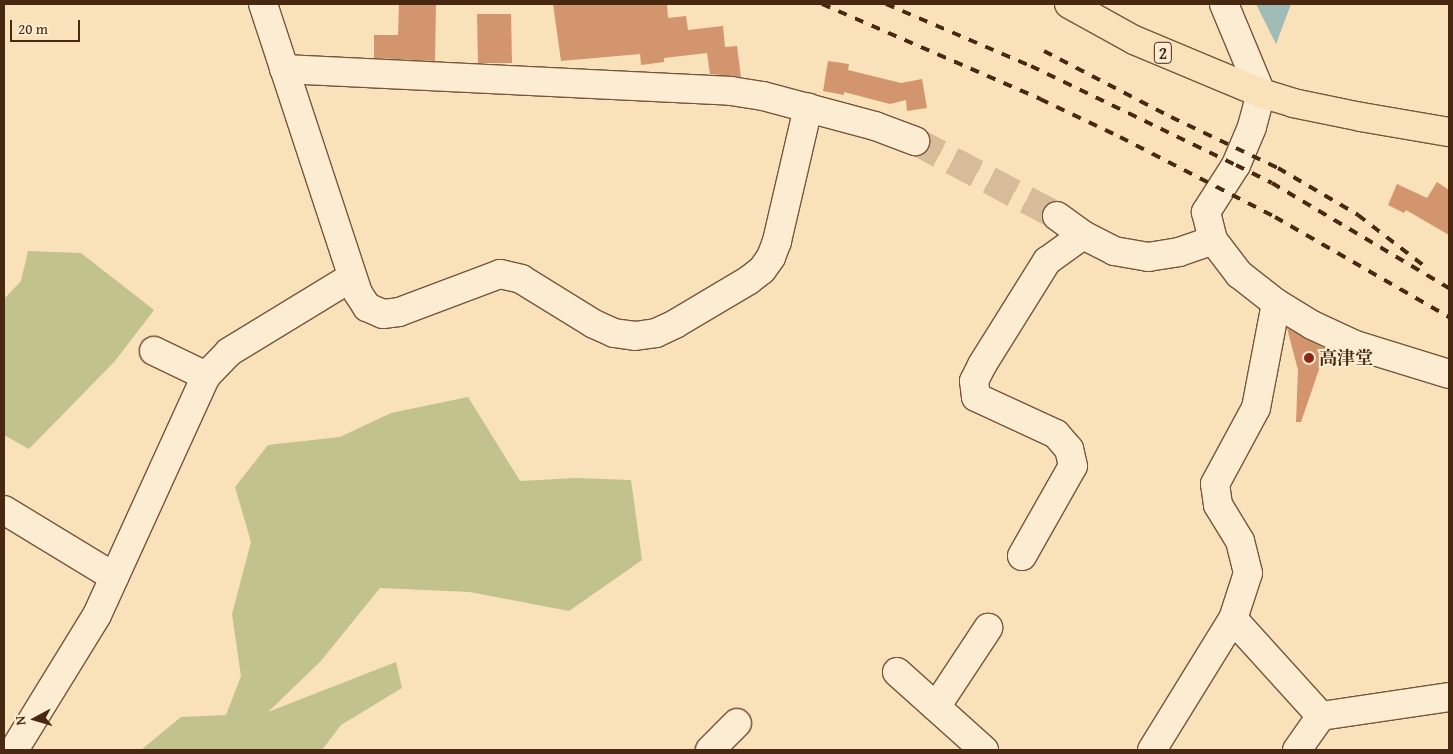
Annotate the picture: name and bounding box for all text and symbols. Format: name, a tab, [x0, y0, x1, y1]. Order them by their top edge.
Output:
scale bar	[12, 10, 82, 42]
text: 20 m	[18, 18, 48, 39]
road number: 2	[1153, 40, 1173, 66]
place label: 高津堂	[1319, 347, 1373, 369]
marker: 高津堂	[1303, 352, 1315, 364]
north arrow	[10, 694, 60, 744]
text: N	[10, 715, 31, 726]

